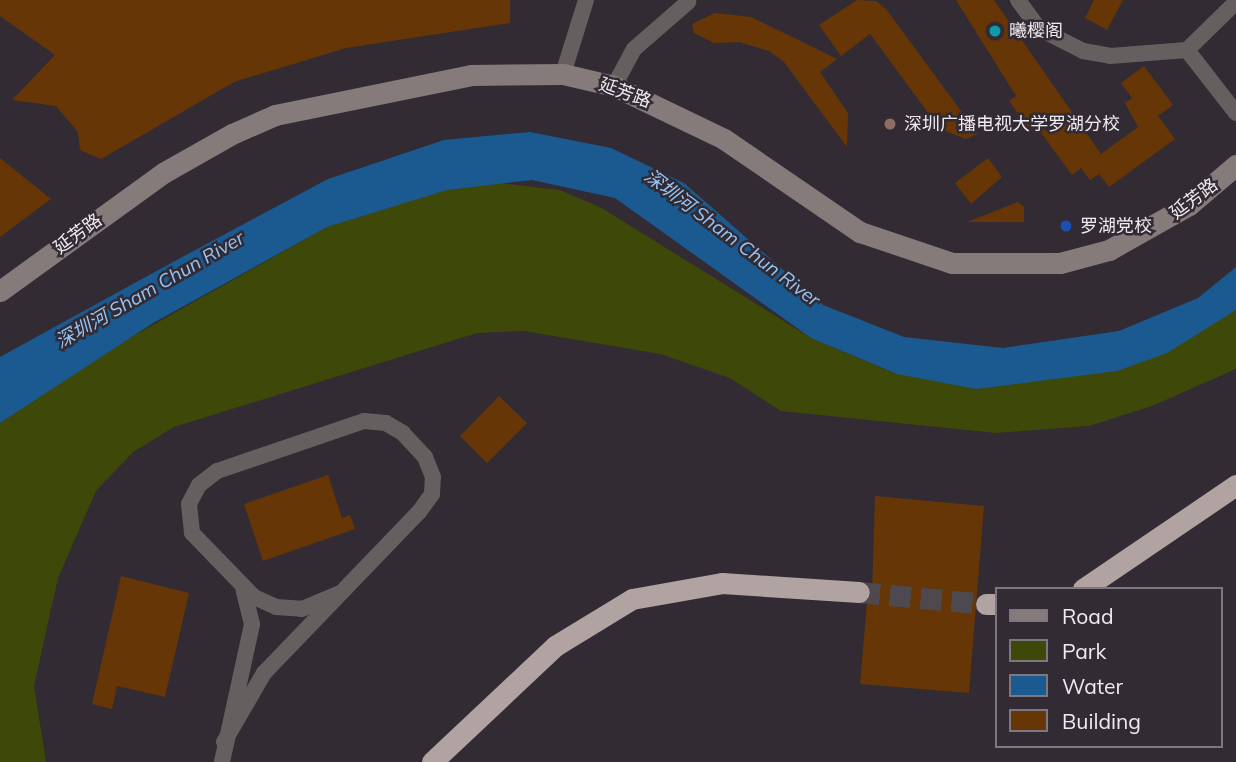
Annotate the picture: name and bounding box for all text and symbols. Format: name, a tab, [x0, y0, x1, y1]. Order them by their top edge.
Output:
place label: 曦樱阁	[1009, 20, 1063, 42]
marker: 曦樱阁	[987, 23, 1003, 39]
street label: 延芳路	[596, 74, 654, 112]
place label: 深圳广播电视大学罗湖分校	[904, 113, 1120, 135]
marker: 深圳广播电视大学罗湖分校	[882, 116, 898, 132]
water label: 深圳河 Sham Chun River	[640, 164, 824, 312]
street label: 延芳路	[1166, 174, 1222, 224]
street label: 延芳路	[50, 209, 106, 259]
place label: 罗湖党校	[1080, 215, 1152, 237]
marker: 罗湖党校	[1058, 218, 1074, 234]
water label: 深圳河 Sham Chun River	[52, 227, 248, 353]
legend	[995, 587, 1222, 748]
text: Road	[1062, 603, 1113, 629]
text: Park	[1062, 638, 1106, 664]
text: Water	[1062, 673, 1123, 699]
text: Building	[1062, 708, 1141, 734]

